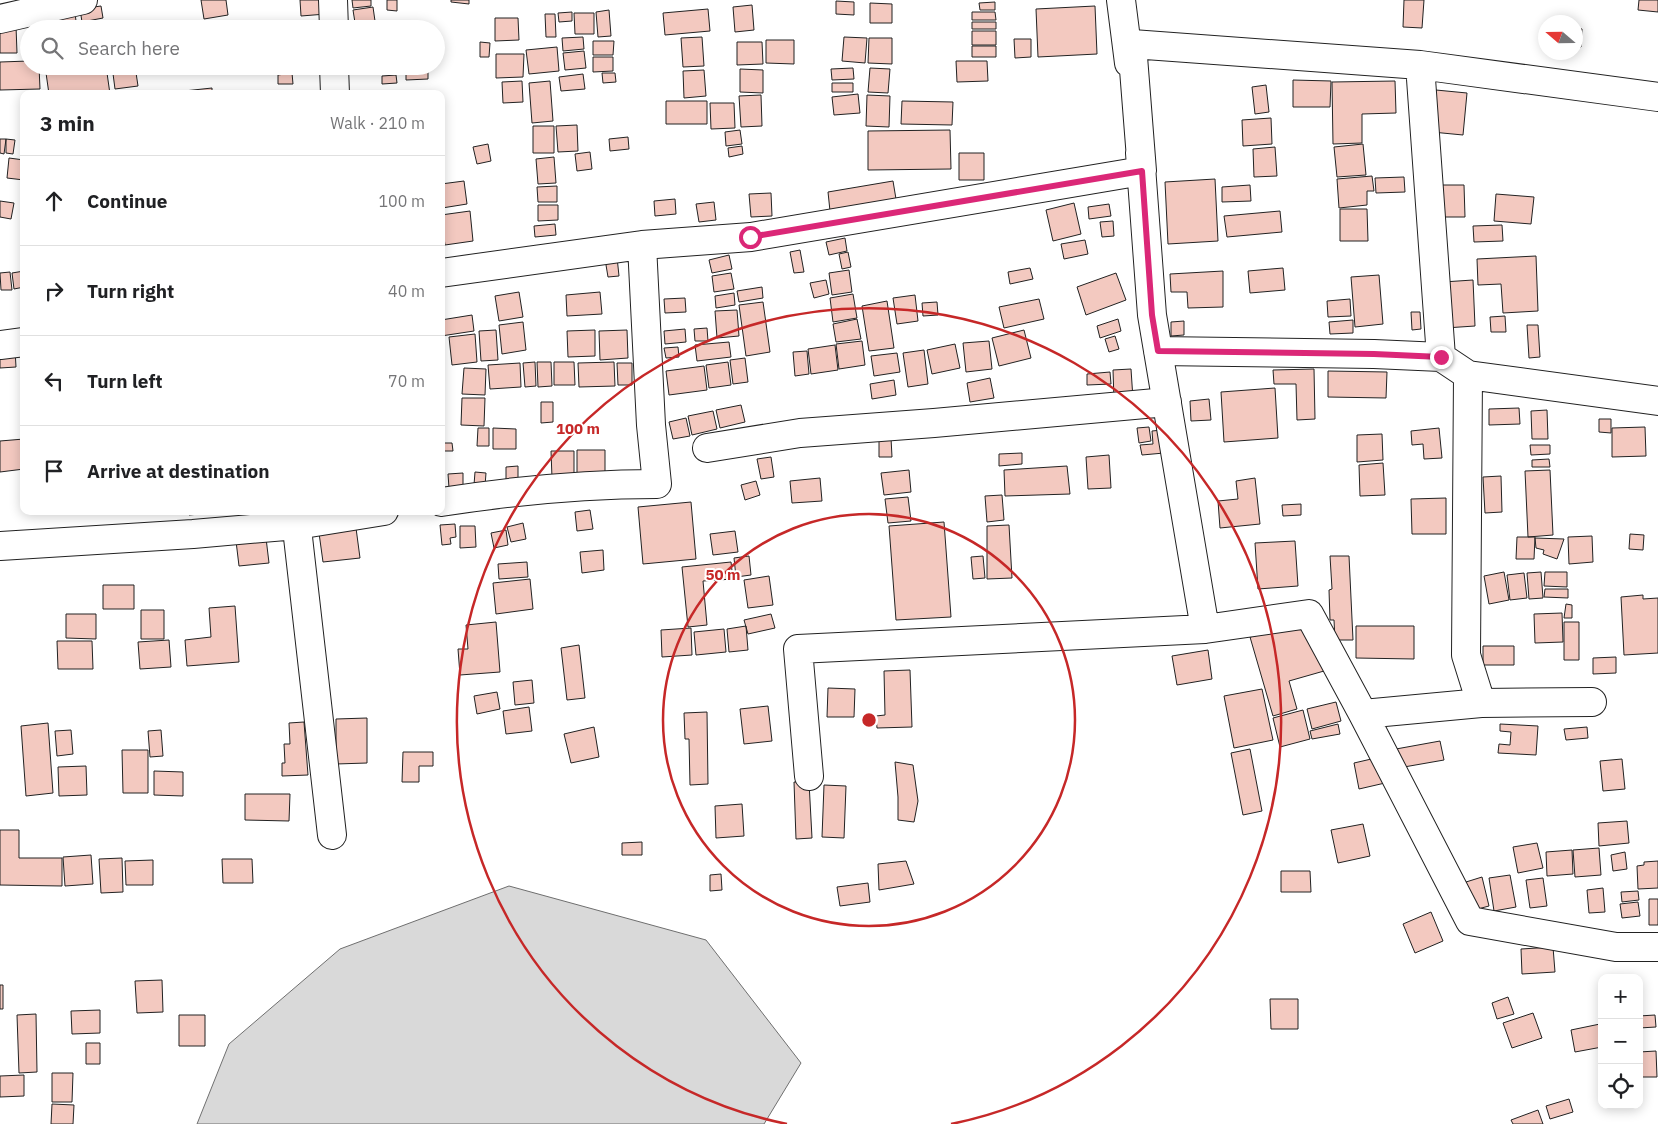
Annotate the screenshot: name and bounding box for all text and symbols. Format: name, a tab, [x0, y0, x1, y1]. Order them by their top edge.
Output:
north arrow	[1538, 15, 1583, 60]
search box	[20, 20, 445, 75]
icon: search	[38, 34, 66, 62]
text: Search here	[78, 36, 180, 60]
text: 3 min	[40, 109, 95, 137]
text: Walk · 210 m	[330, 113, 425, 133]
icon: ahead	[40, 187, 68, 215]
text: Continue	[87, 189, 167, 213]
text: 100 m	[378, 191, 425, 211]
route start	[739, 226, 762, 249]
icon: right	[40, 277, 68, 305]
text: Turn right	[87, 279, 174, 303]
text: 40 m	[388, 281, 425, 301]
route end	[1430, 346, 1453, 369]
icon: left	[40, 367, 68, 395]
text: Turn left	[87, 369, 163, 393]
text: 70 m	[388, 371, 425, 391]
text: 100 m	[556, 419, 600, 438]
icon: arrive	[40, 457, 68, 485]
text: Arrive at destination	[87, 459, 270, 483]
text: 50 m	[706, 565, 740, 584]
centre of rings	[860, 711, 878, 729]
map controls	[1598, 974, 1643, 1109]
button: +	[1598, 974, 1643, 1019]
button: −	[1598, 1019, 1643, 1064]
button: locate	[1598, 1064, 1643, 1109]

